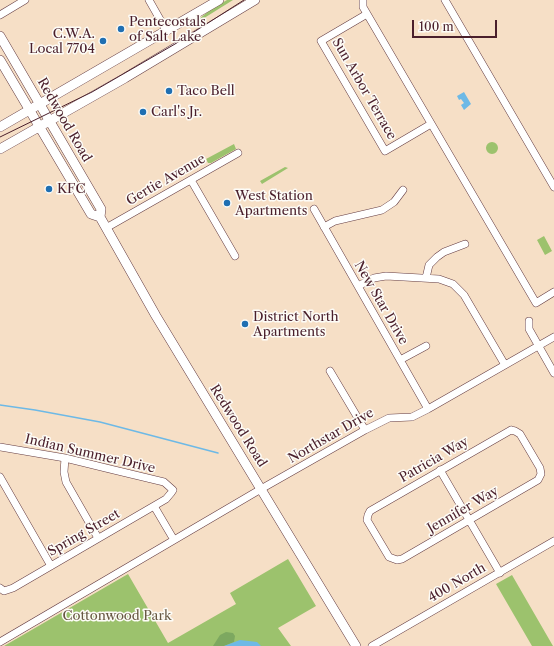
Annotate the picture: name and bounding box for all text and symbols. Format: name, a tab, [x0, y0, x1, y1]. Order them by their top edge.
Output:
scale bar	[414, 12, 499, 38]
place label: Pentecostals of Salt Lake	[129, 14, 206, 45]
text: 100 m	[419, 19, 454, 34]
marker: Pentecostals of Salt Lake	[116, 24, 126, 34]
place label: C.W.A. Local 7704	[29, 26, 95, 57]
street label: Sun Arbor Terrace	[329, 35, 399, 143]
marker: C.W.A. Local 7704	[98, 36, 108, 46]
street label: Redwood Road	[34, 75, 94, 165]
place label: Taco Bell	[177, 83, 235, 99]
marker: Taco Bell	[164, 86, 174, 96]
place label: Carl's Jr.	[151, 104, 202, 120]
marker: Carl's Jr.	[138, 107, 148, 117]
street label: Gertie Avenue	[124, 151, 208, 209]
place label: KFC	[57, 181, 86, 197]
marker: KFC	[44, 184, 54, 194]
place label: West Station Apartments	[235, 188, 313, 219]
marker: West Station Apartments	[222, 198, 232, 208]
street label: New Star Drive	[351, 259, 411, 347]
place label: District North Apartments	[253, 309, 339, 340]
marker: District North Apartments	[240, 319, 250, 329]
street label: Redwood Road	[206, 382, 270, 470]
street label: Northstar Drive	[285, 405, 377, 467]
street label: Indian Summer Drive	[23, 431, 157, 477]
street label: Patricia Way	[397, 434, 471, 486]
street label: Jennifer Way	[425, 483, 501, 537]
street label: Spring Street	[45, 506, 123, 560]
street label: 400 North	[425, 560, 489, 606]
park label: Cottonwood Park	[63, 608, 171, 624]

